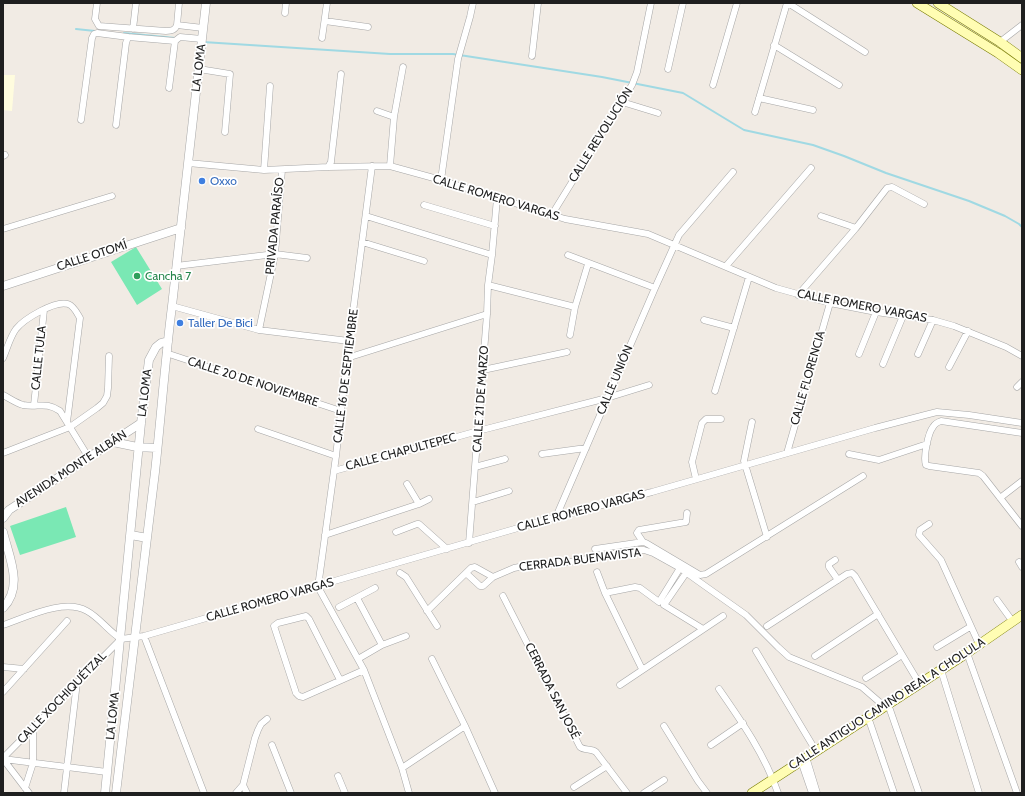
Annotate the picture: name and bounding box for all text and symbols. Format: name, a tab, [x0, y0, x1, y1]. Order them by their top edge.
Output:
street label: LA LOMA	[189, 43, 209, 93]
street label: CALLE REVOLUCIÓN	[566, 85, 636, 185]
street label: CALLE ROMERO VARGAS	[431, 172, 561, 224]
place label: Oxxo	[210, 174, 237, 188]
marker: Oxxo	[197, 176, 207, 186]
street label: PRIVADA PARAÍSO	[263, 177, 287, 275]
street label: CALLE OTOMÍ	[55, 238, 129, 274]
place label: Cancha 7	[145, 269, 191, 283]
marker: Cancha 7	[132, 271, 142, 281]
street label: CALLE ROMERO VARGAS	[796, 286, 928, 326]
street label: CALLE 16 DE SEPTIEMBRE	[331, 308, 361, 444]
place label: Taller De Bici	[188, 316, 253, 330]
marker: Taller De Bici	[175, 318, 185, 328]
street label: CALLE TULA	[28, 325, 50, 391]
street label: CALLE FLORENCIA	[788, 329, 828, 427]
street label: CALLE UNIÓN	[594, 343, 636, 417]
street label: CALLE 21 DE MARZO	[470, 345, 492, 453]
street label: CALLE 20 DE NOVIEMBRE	[186, 354, 320, 410]
street label: LA LOMA	[135, 368, 155, 418]
street label: AVENIDA MONTE ALBÁN	[12, 427, 130, 511]
street label: CALLE CHAPULTEPEC	[344, 430, 458, 474]
street label: CALLE ROMERO VARGAS	[515, 487, 647, 535]
street label: CERRADA BUENAVISTA	[518, 545, 642, 575]
street label: CALLE ROMERO VARGAS	[205, 575, 335, 625]
street label: CALLE ANTIGUO CAMINO REAL A CHOLULA	[786, 635, 988, 773]
street label: CERRADA SAN JOSÉ	[522, 640, 582, 742]
street label: CALLE XOCHIQUÉTZAL	[14, 649, 110, 747]
street label: LA LOMA	[103, 691, 123, 741]

